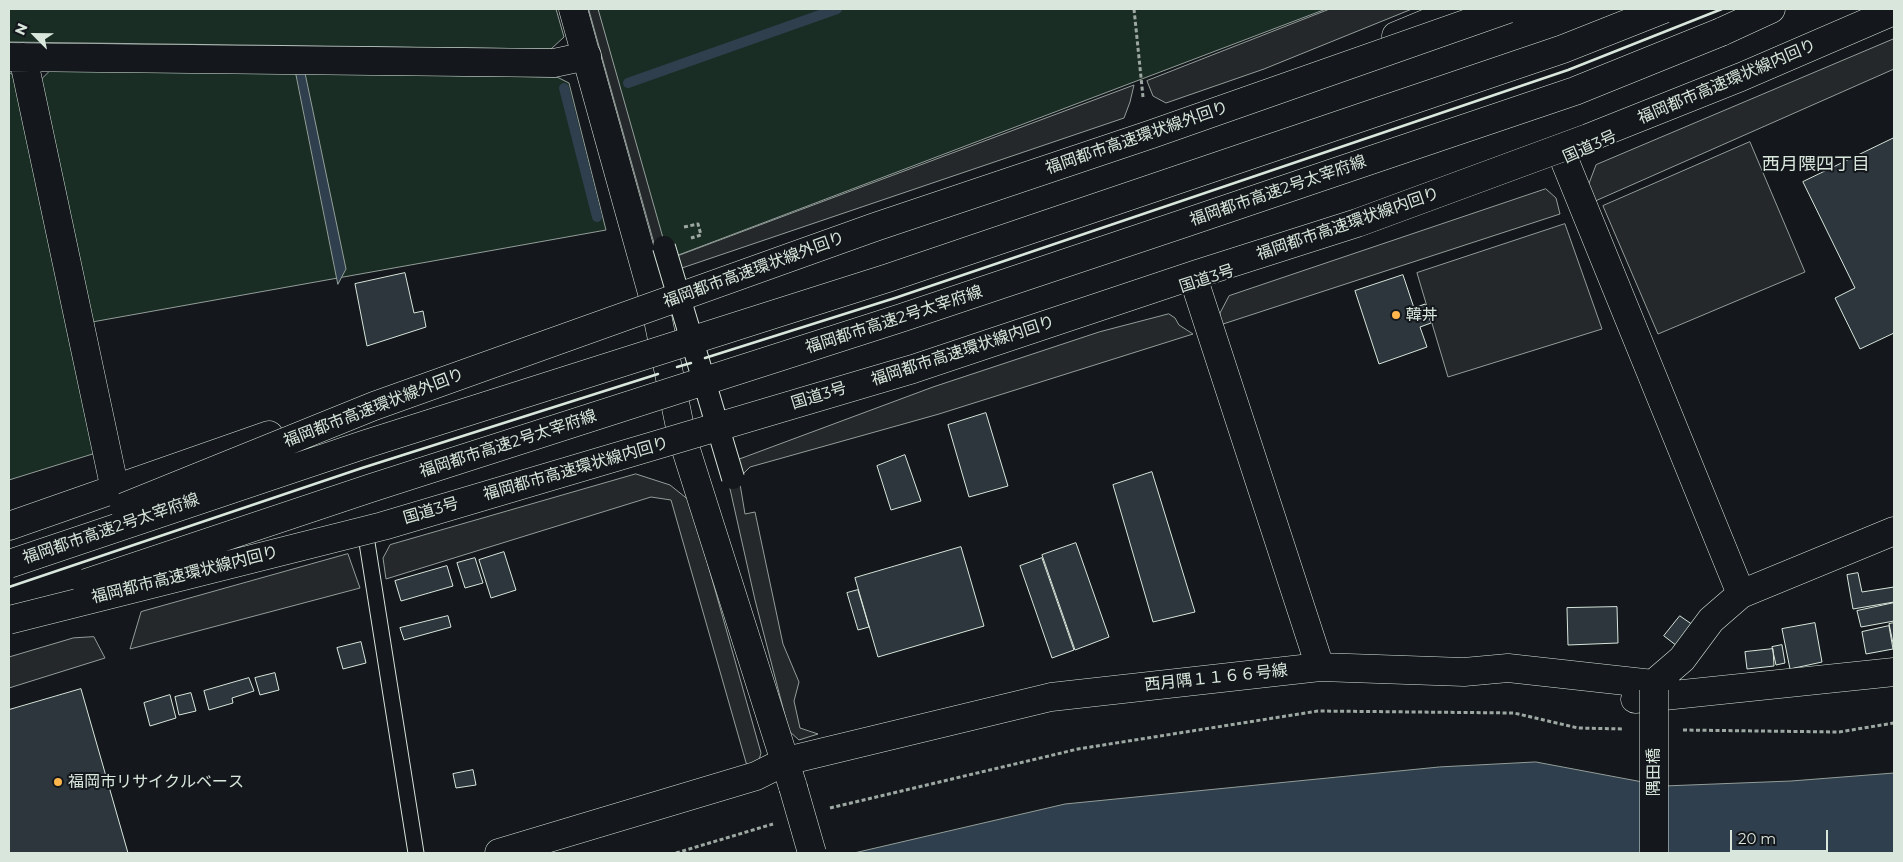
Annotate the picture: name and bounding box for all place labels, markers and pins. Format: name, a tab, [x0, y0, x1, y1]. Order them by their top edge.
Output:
place label: 韓丼	[1406, 305, 1438, 325]
marker: 韓丼	[1390, 309, 1402, 321]
place label: 福岡市リサイクルベース	[68, 772, 244, 792]
marker: 福岡市リサイクルベース	[52, 776, 64, 788]

